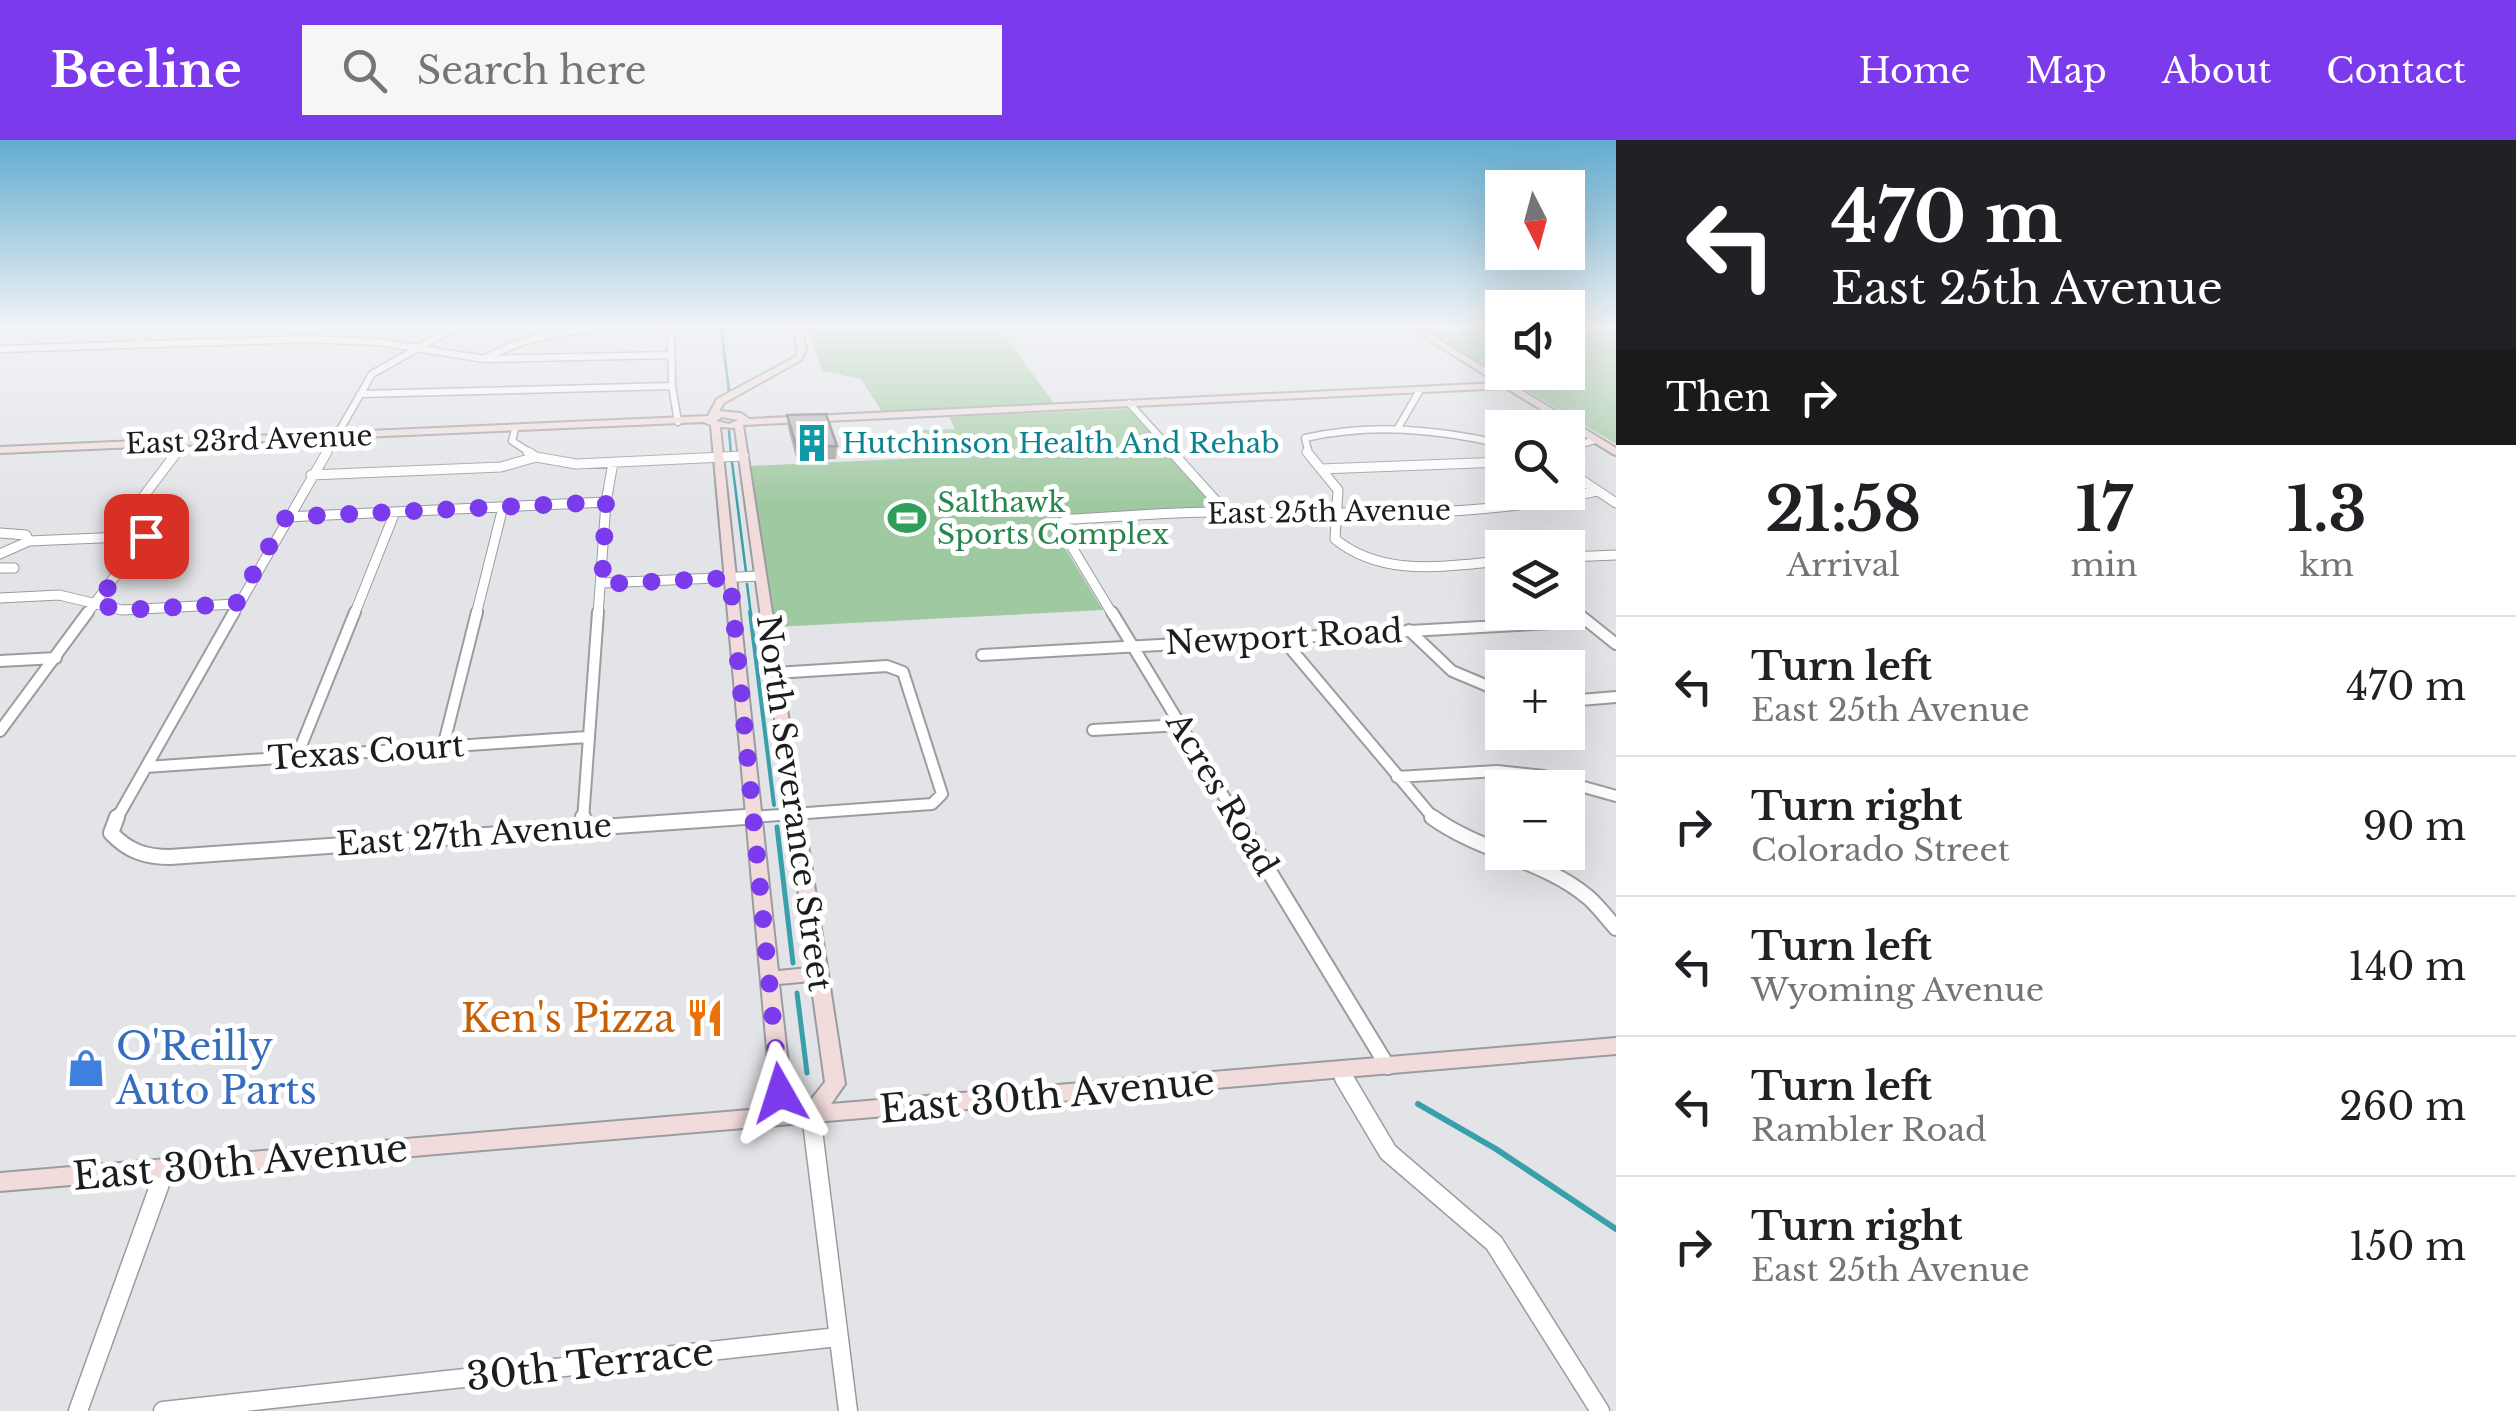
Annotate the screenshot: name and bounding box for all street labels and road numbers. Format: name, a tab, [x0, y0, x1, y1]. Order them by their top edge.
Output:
street label: East 23rd Avenue	[125, 418, 373, 462]
street label: East 25th Avenue	[1207, 492, 1451, 532]
street label: Newport Road	[1164, 611, 1404, 663]
street label: North Severance Street	[748, 613, 840, 993]
street label: Acres Road	[1157, 704, 1286, 883]
street label: Texas Court	[266, 725, 466, 779]
street label: East 27th Avenue	[335, 805, 613, 865]
street label: East 30th Avenue	[877, 1057, 1217, 1133]
street label: East 30th Avenue	[70, 1124, 410, 1200]
street label: 30th Terrace	[464, 1328, 716, 1400]

